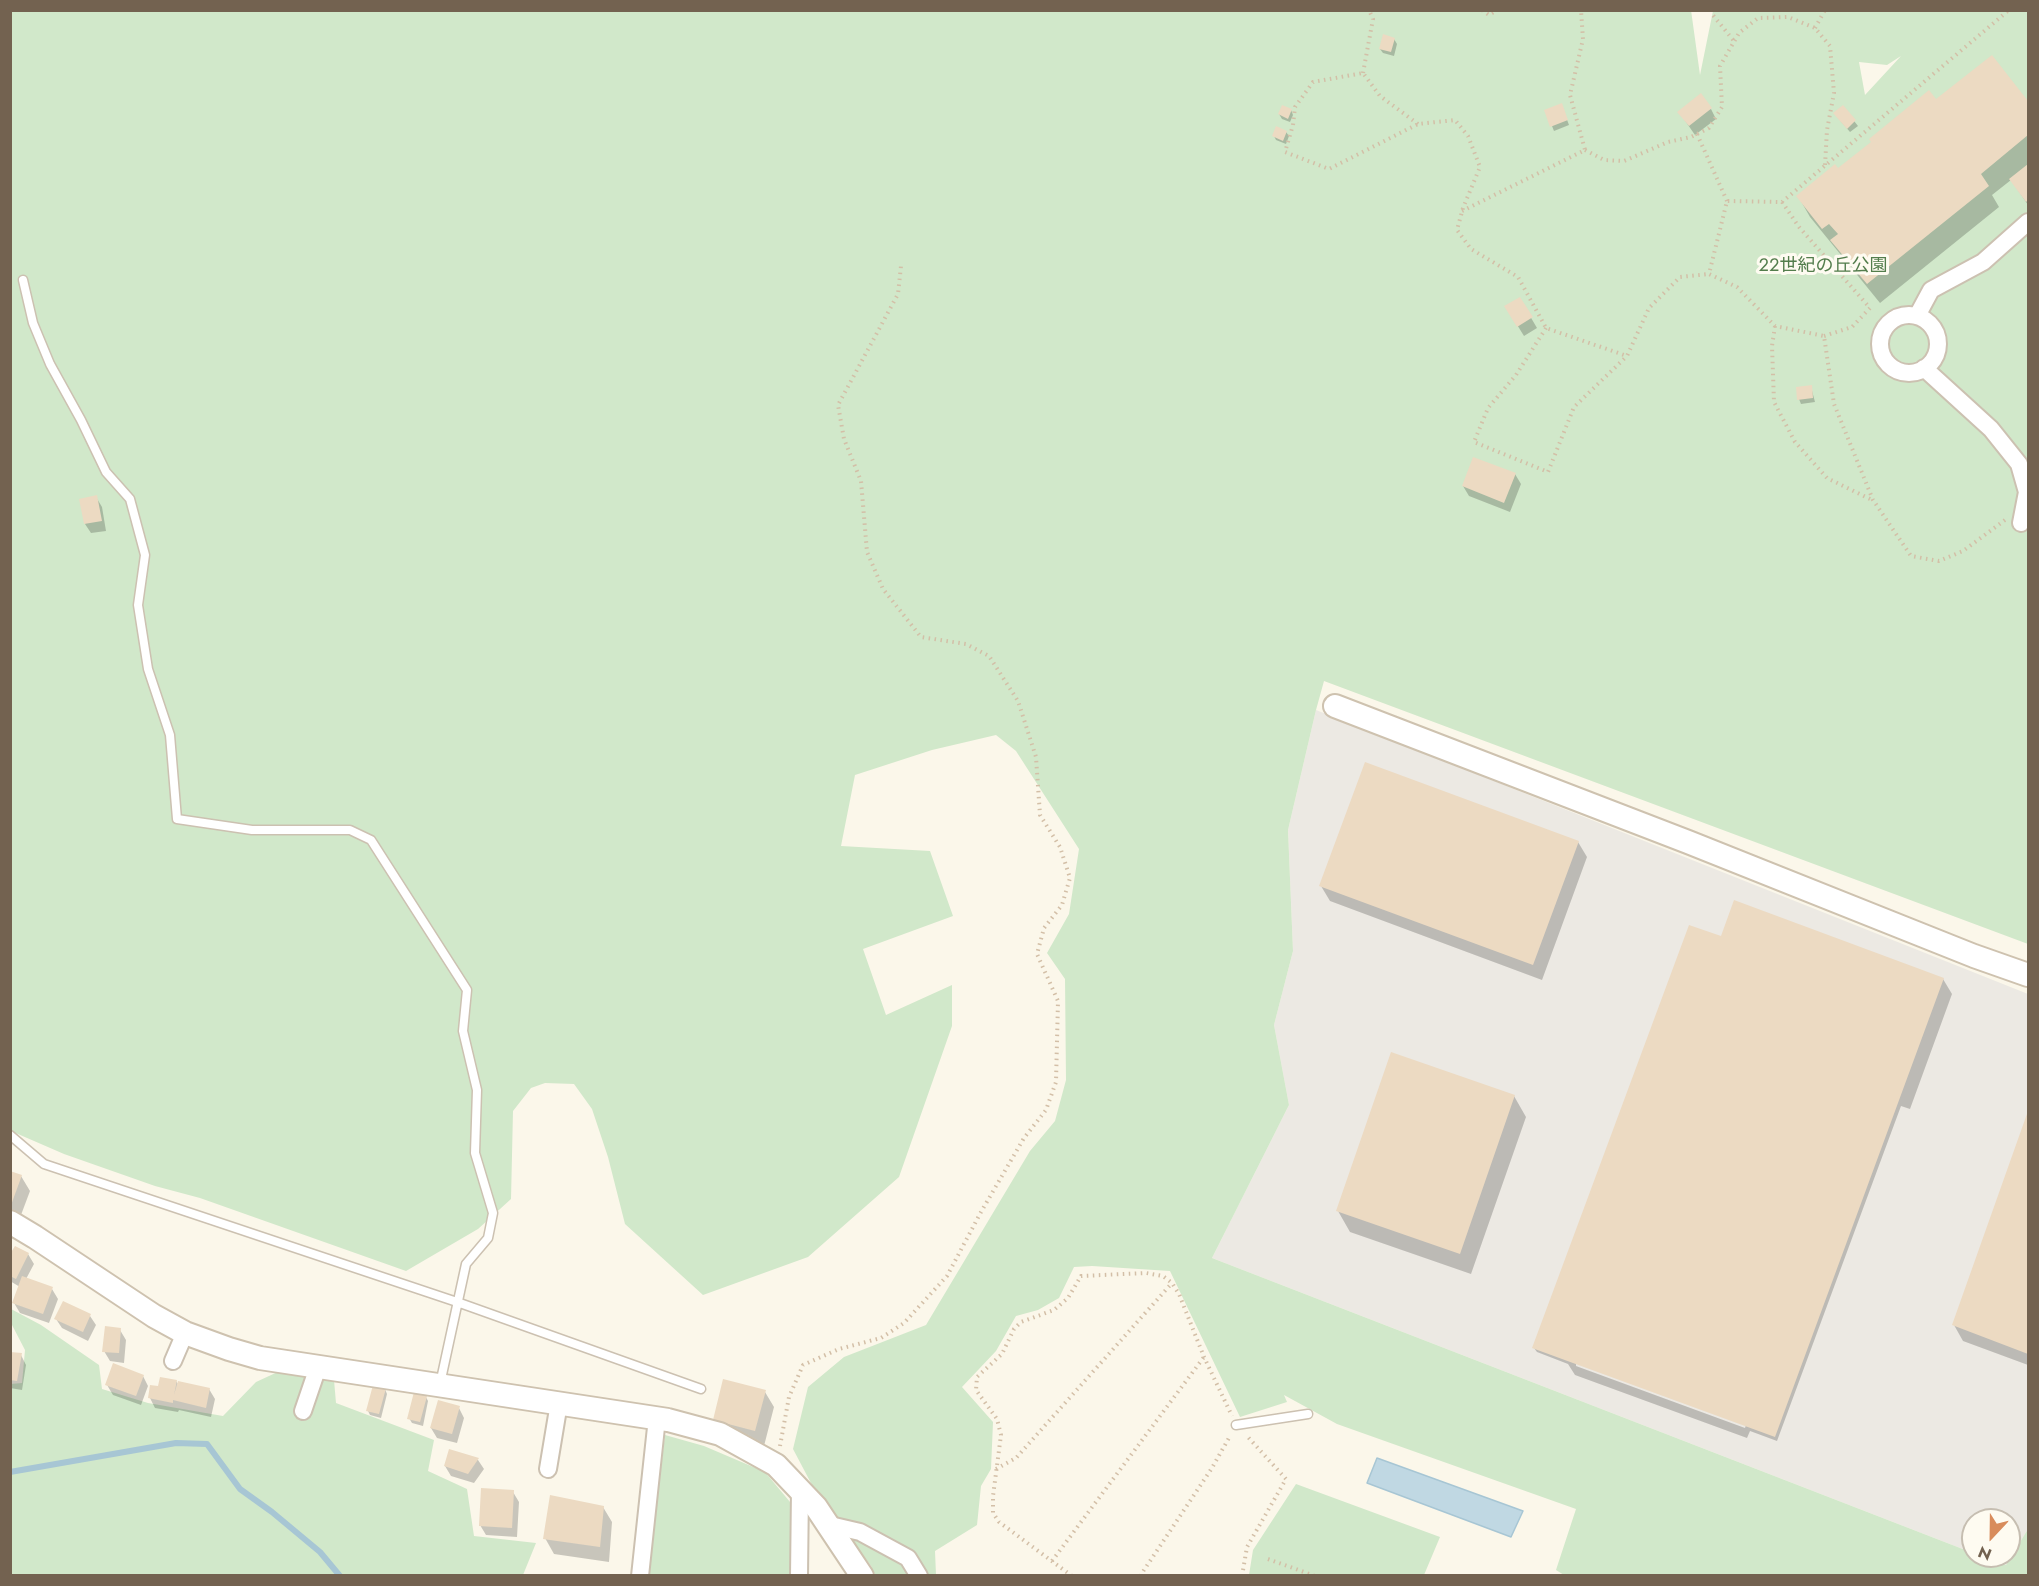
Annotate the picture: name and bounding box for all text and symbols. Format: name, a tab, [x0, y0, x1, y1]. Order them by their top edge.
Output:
park label: ２２世紀の丘公園	[1759, 256, 1887, 278]
north arrow	[1961, 1508, 2021, 1568]
text: N	[1975, 1540, 1995, 1566]

